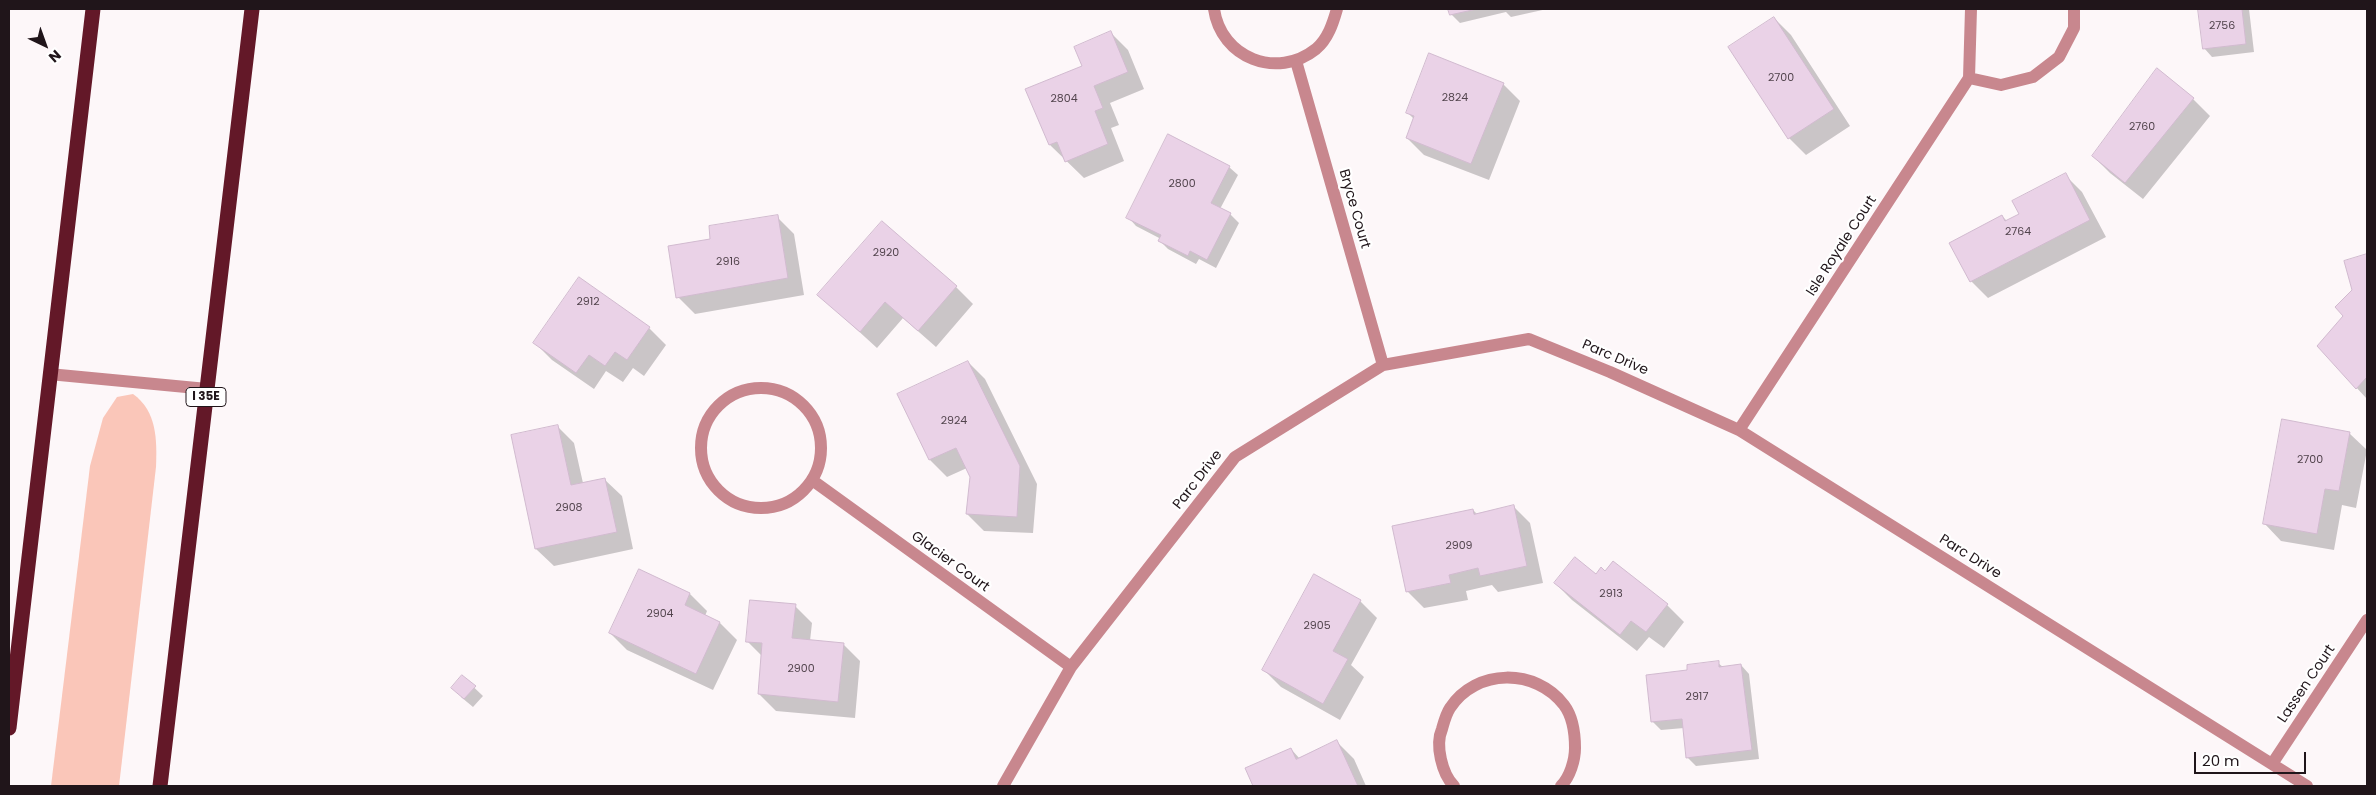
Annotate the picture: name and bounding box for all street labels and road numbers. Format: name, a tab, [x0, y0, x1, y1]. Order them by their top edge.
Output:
street label: Bryce Court	[1335, 167, 1373, 251]
street label: Isle Royale Court	[1803, 193, 1881, 299]
street label: Parc Drive	[1579, 337, 1651, 379]
road number: I 35E	[186, 388, 226, 407]
street label: Parc Drive	[1170, 447, 1226, 513]
street label: Glacier Court	[908, 528, 992, 596]
street label: Parc Drive	[1936, 531, 2004, 583]
street label: Lassen Court	[2275, 642, 2339, 726]

